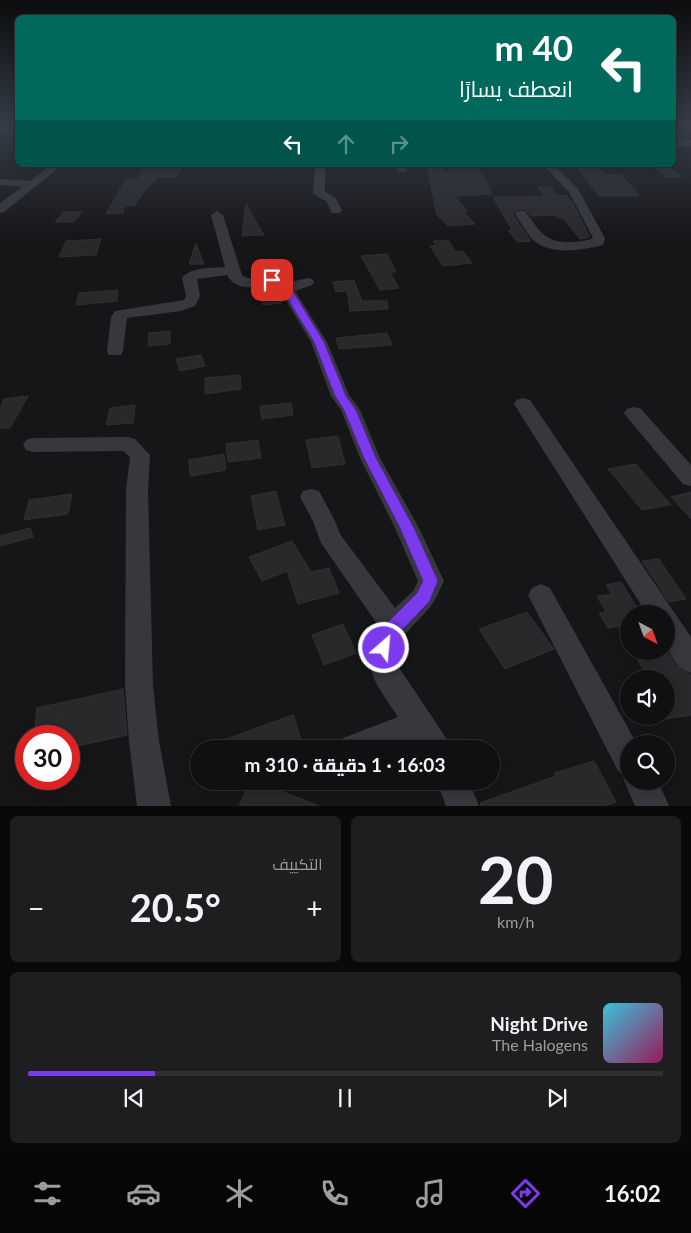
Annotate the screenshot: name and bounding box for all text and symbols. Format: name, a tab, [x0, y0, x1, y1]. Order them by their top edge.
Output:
text: 40 m	[495, 26, 573, 68]
icon: left	[591, 35, 656, 100]
text: انعطف يسارًا	[459, 75, 573, 102]
icon: left	[279, 130, 307, 158]
icon: ahead	[332, 130, 360, 158]
icon: right	[385, 130, 413, 158]
pin	[251, 259, 293, 301]
icon: arrive	[258, 266, 286, 294]
north arrow	[620, 605, 675, 660]
map controls	[620, 605, 675, 790]
position arrow	[357, 621, 409, 673]
button: sound	[620, 670, 675, 725]
speed limit sign: 30	[15, 725, 80, 790]
button: search	[620, 735, 675, 790]
text: 16:03 · 1 دقيقة · 310 m	[245, 753, 445, 776]
text: 20	[478, 840, 553, 918]
text: التكييف	[272, 854, 323, 873]
text: 20.5°	[130, 884, 221, 930]
text: −	[28, 891, 44, 925]
text: +	[306, 891, 323, 925]
text: km/h	[497, 912, 534, 931]
text: Night Drive	[490, 1012, 588, 1035]
text: The Halogens	[492, 1035, 588, 1054]
icon: previous	[120, 1084, 148, 1112]
icon: pause	[331, 1084, 359, 1112]
icon: next	[543, 1084, 571, 1112]
icon: filters	[30, 1176, 65, 1211]
icon: car	[126, 1176, 161, 1211]
icon: climate	[222, 1176, 257, 1211]
icon: phone	[317, 1176, 352, 1211]
icon: music	[413, 1176, 448, 1211]
icon: directions	[508, 1176, 543, 1211]
text: 16:02	[604, 1180, 661, 1207]

